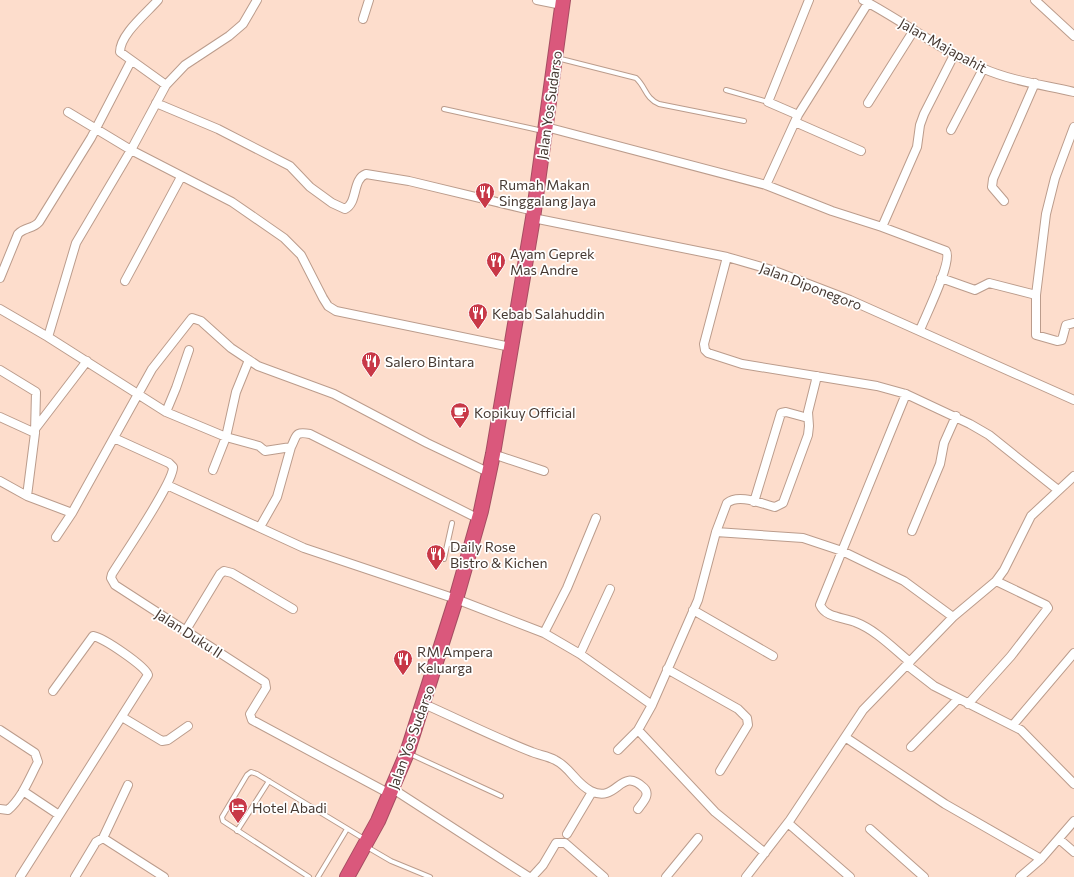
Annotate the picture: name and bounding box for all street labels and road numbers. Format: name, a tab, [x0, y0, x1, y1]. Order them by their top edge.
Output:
street label: Jalan Majapahit	[896, 14, 990, 76]
street label: Jalan Yos Sudarso	[533, 50, 565, 160]
street label: Jalan Diponegoro	[757, 259, 865, 313]
street label: Jalan Duku II	[152, 605, 226, 661]
street label: Jalan Yos Sudarso	[384, 683, 438, 791]

